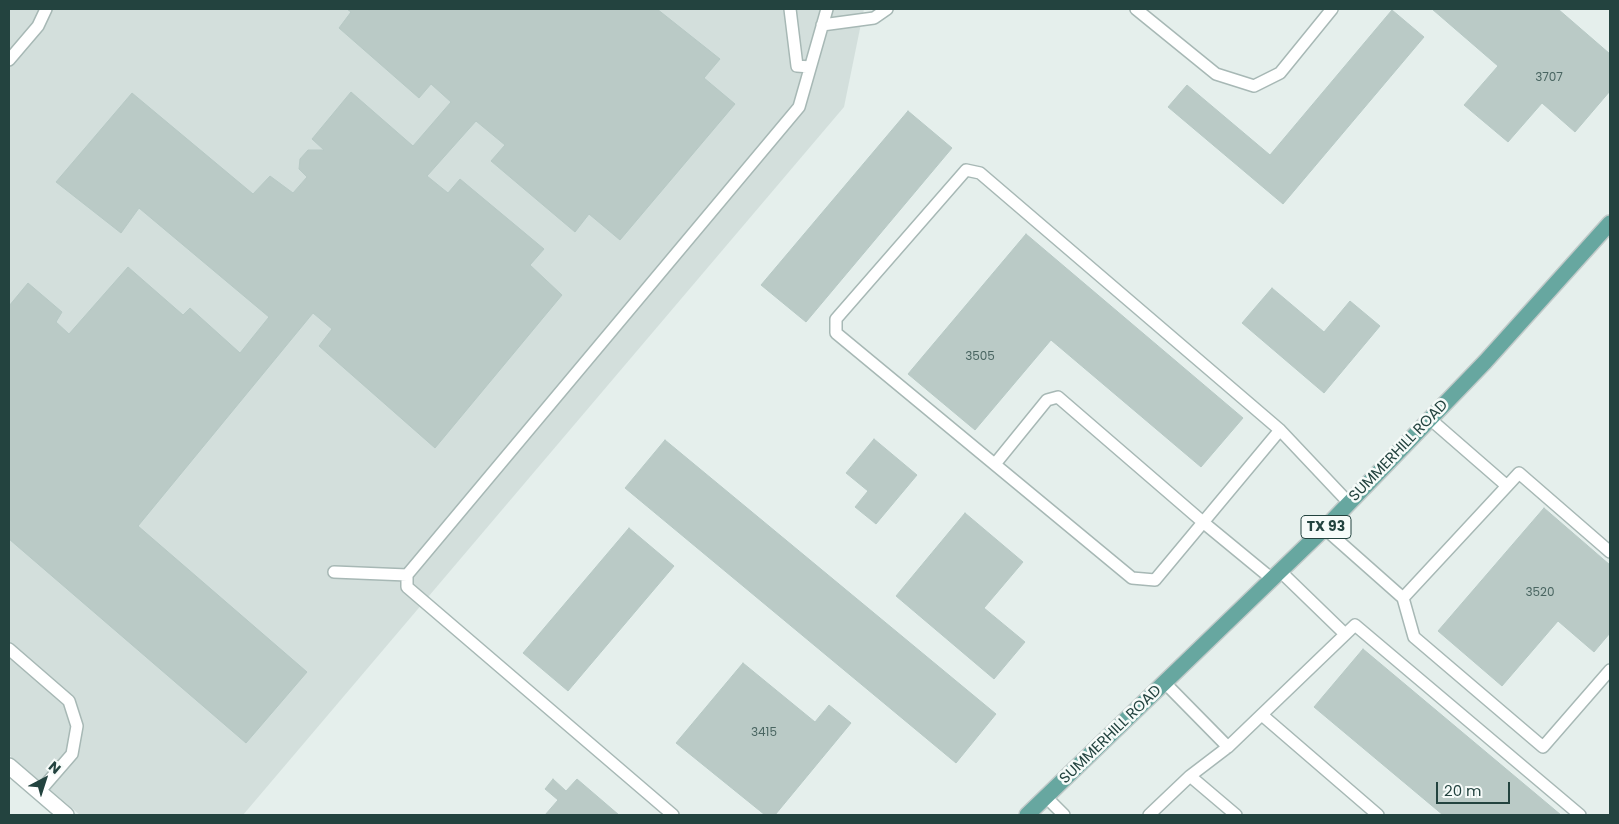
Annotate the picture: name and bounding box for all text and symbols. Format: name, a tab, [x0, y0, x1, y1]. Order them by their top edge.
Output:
house number: 3707	[1535, 71, 1563, 85]
house number: 3505	[965, 350, 995, 364]
street label: SUMMERHILL ROAD	[1346, 396, 1452, 506]
road number: TX 93	[1301, 516, 1351, 538]
house number: 3520	[1525, 586, 1555, 600]
street label: SUMMERHILL ROAD	[1056, 682, 1166, 788]
house number: 3415	[751, 726, 777, 740]
north arrow	[20, 754, 70, 804]
text: N	[44, 756, 65, 779]
scale bar	[1439, 772, 1513, 804]
text: 20 m	[1444, 780, 1482, 801]

